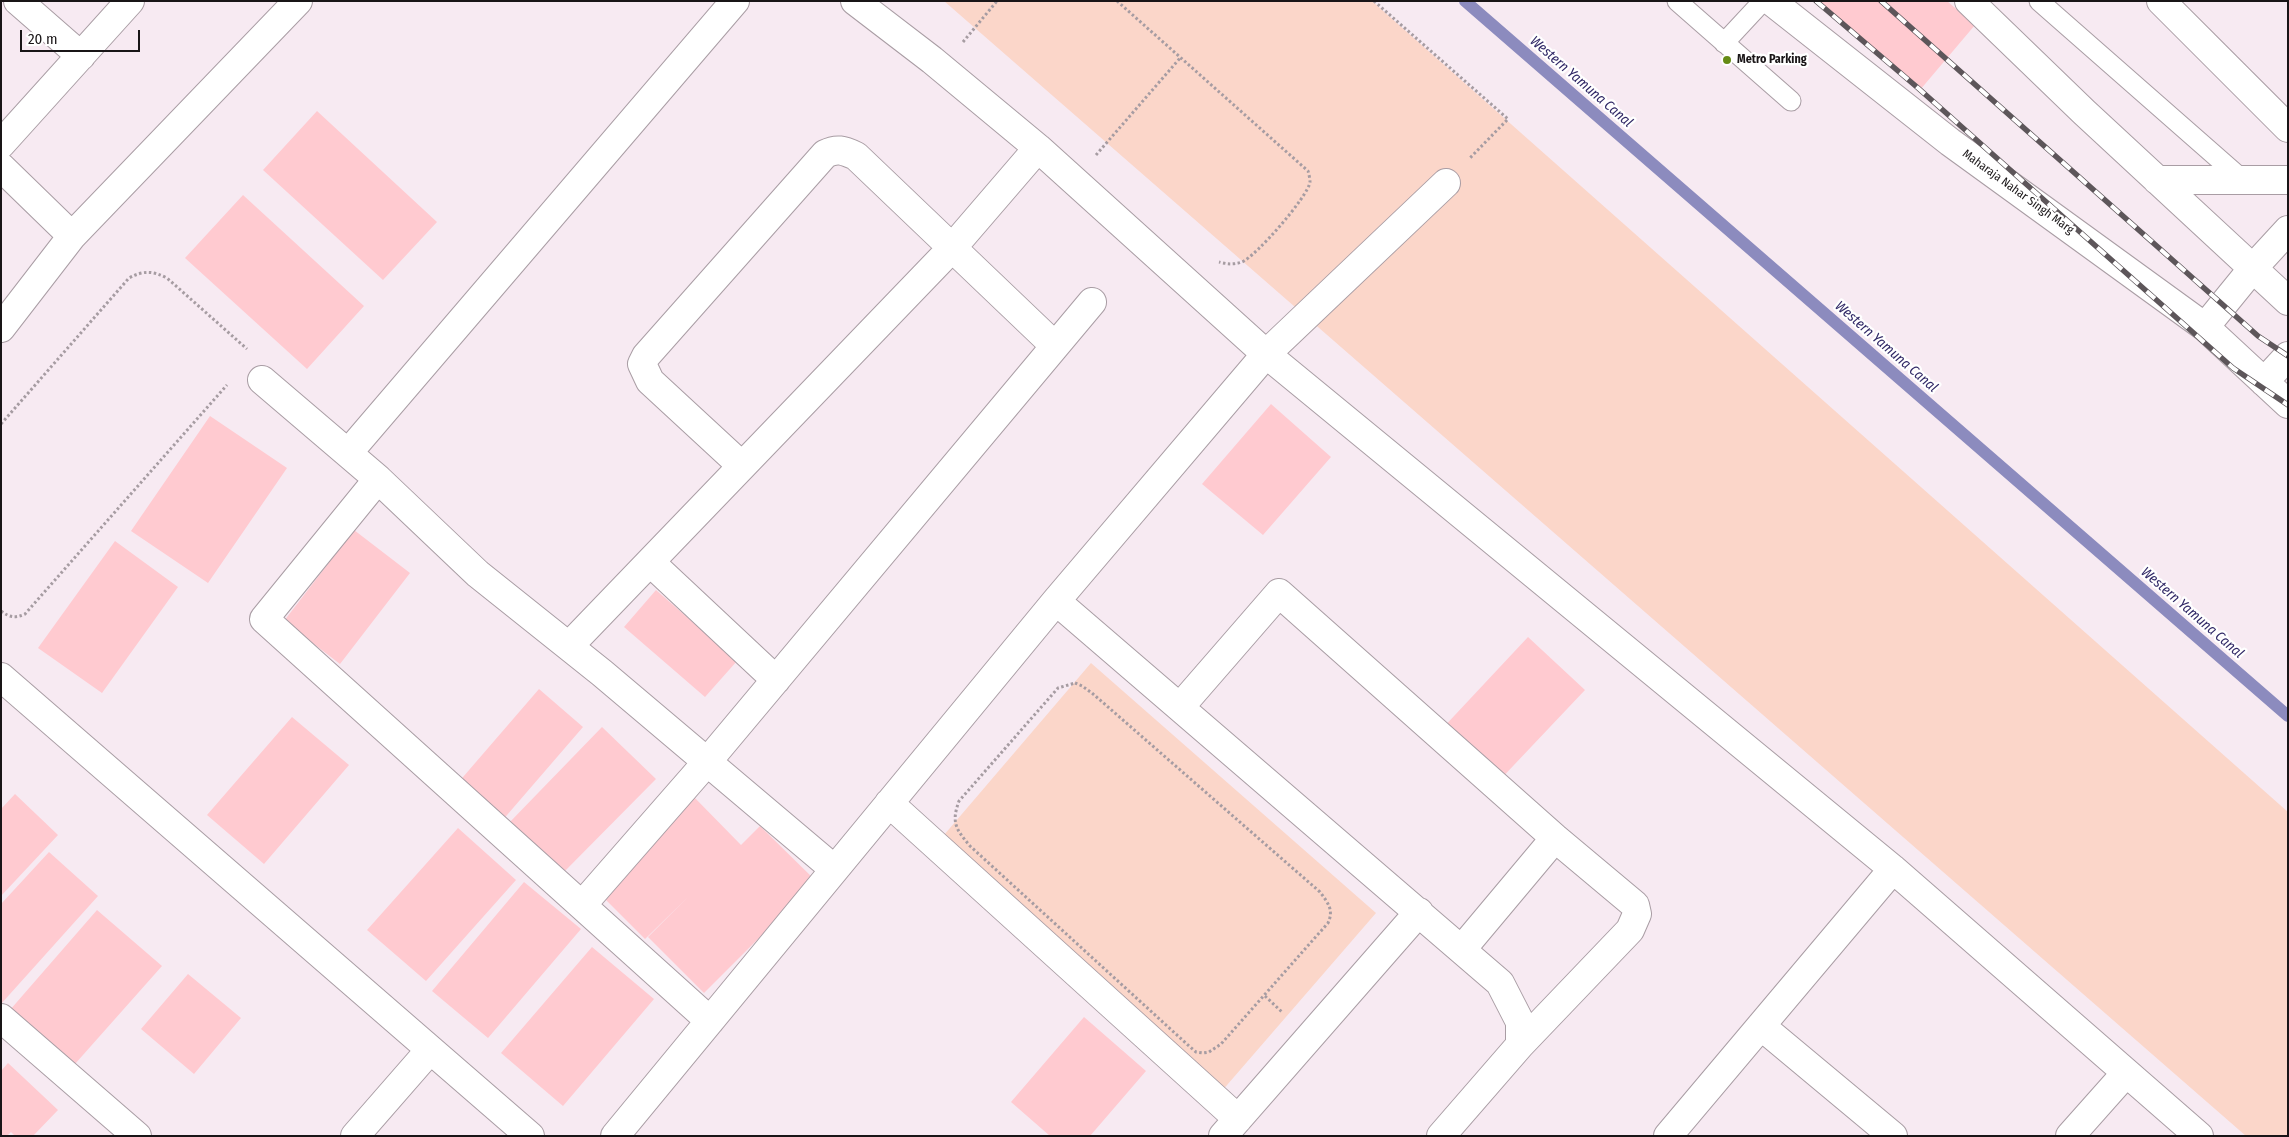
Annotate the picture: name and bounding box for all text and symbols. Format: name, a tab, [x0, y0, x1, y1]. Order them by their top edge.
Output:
scale bar	[22, 20, 142, 52]
text: 20 m	[28, 30, 58, 48]
water label: Western Yamuna Canal	[1526, 33, 1636, 131]
place label: Metro Parking	[1737, 53, 1807, 67]
marker: Metro Parking	[1721, 54, 1733, 66]
street label: Maharaja Nahar Singh Marg	[1959, 147, 2077, 237]
water label: Western Yamuna Canal	[1831, 298, 1941, 396]
water label: Western Yamuna Canal	[2137, 564, 2247, 662]

